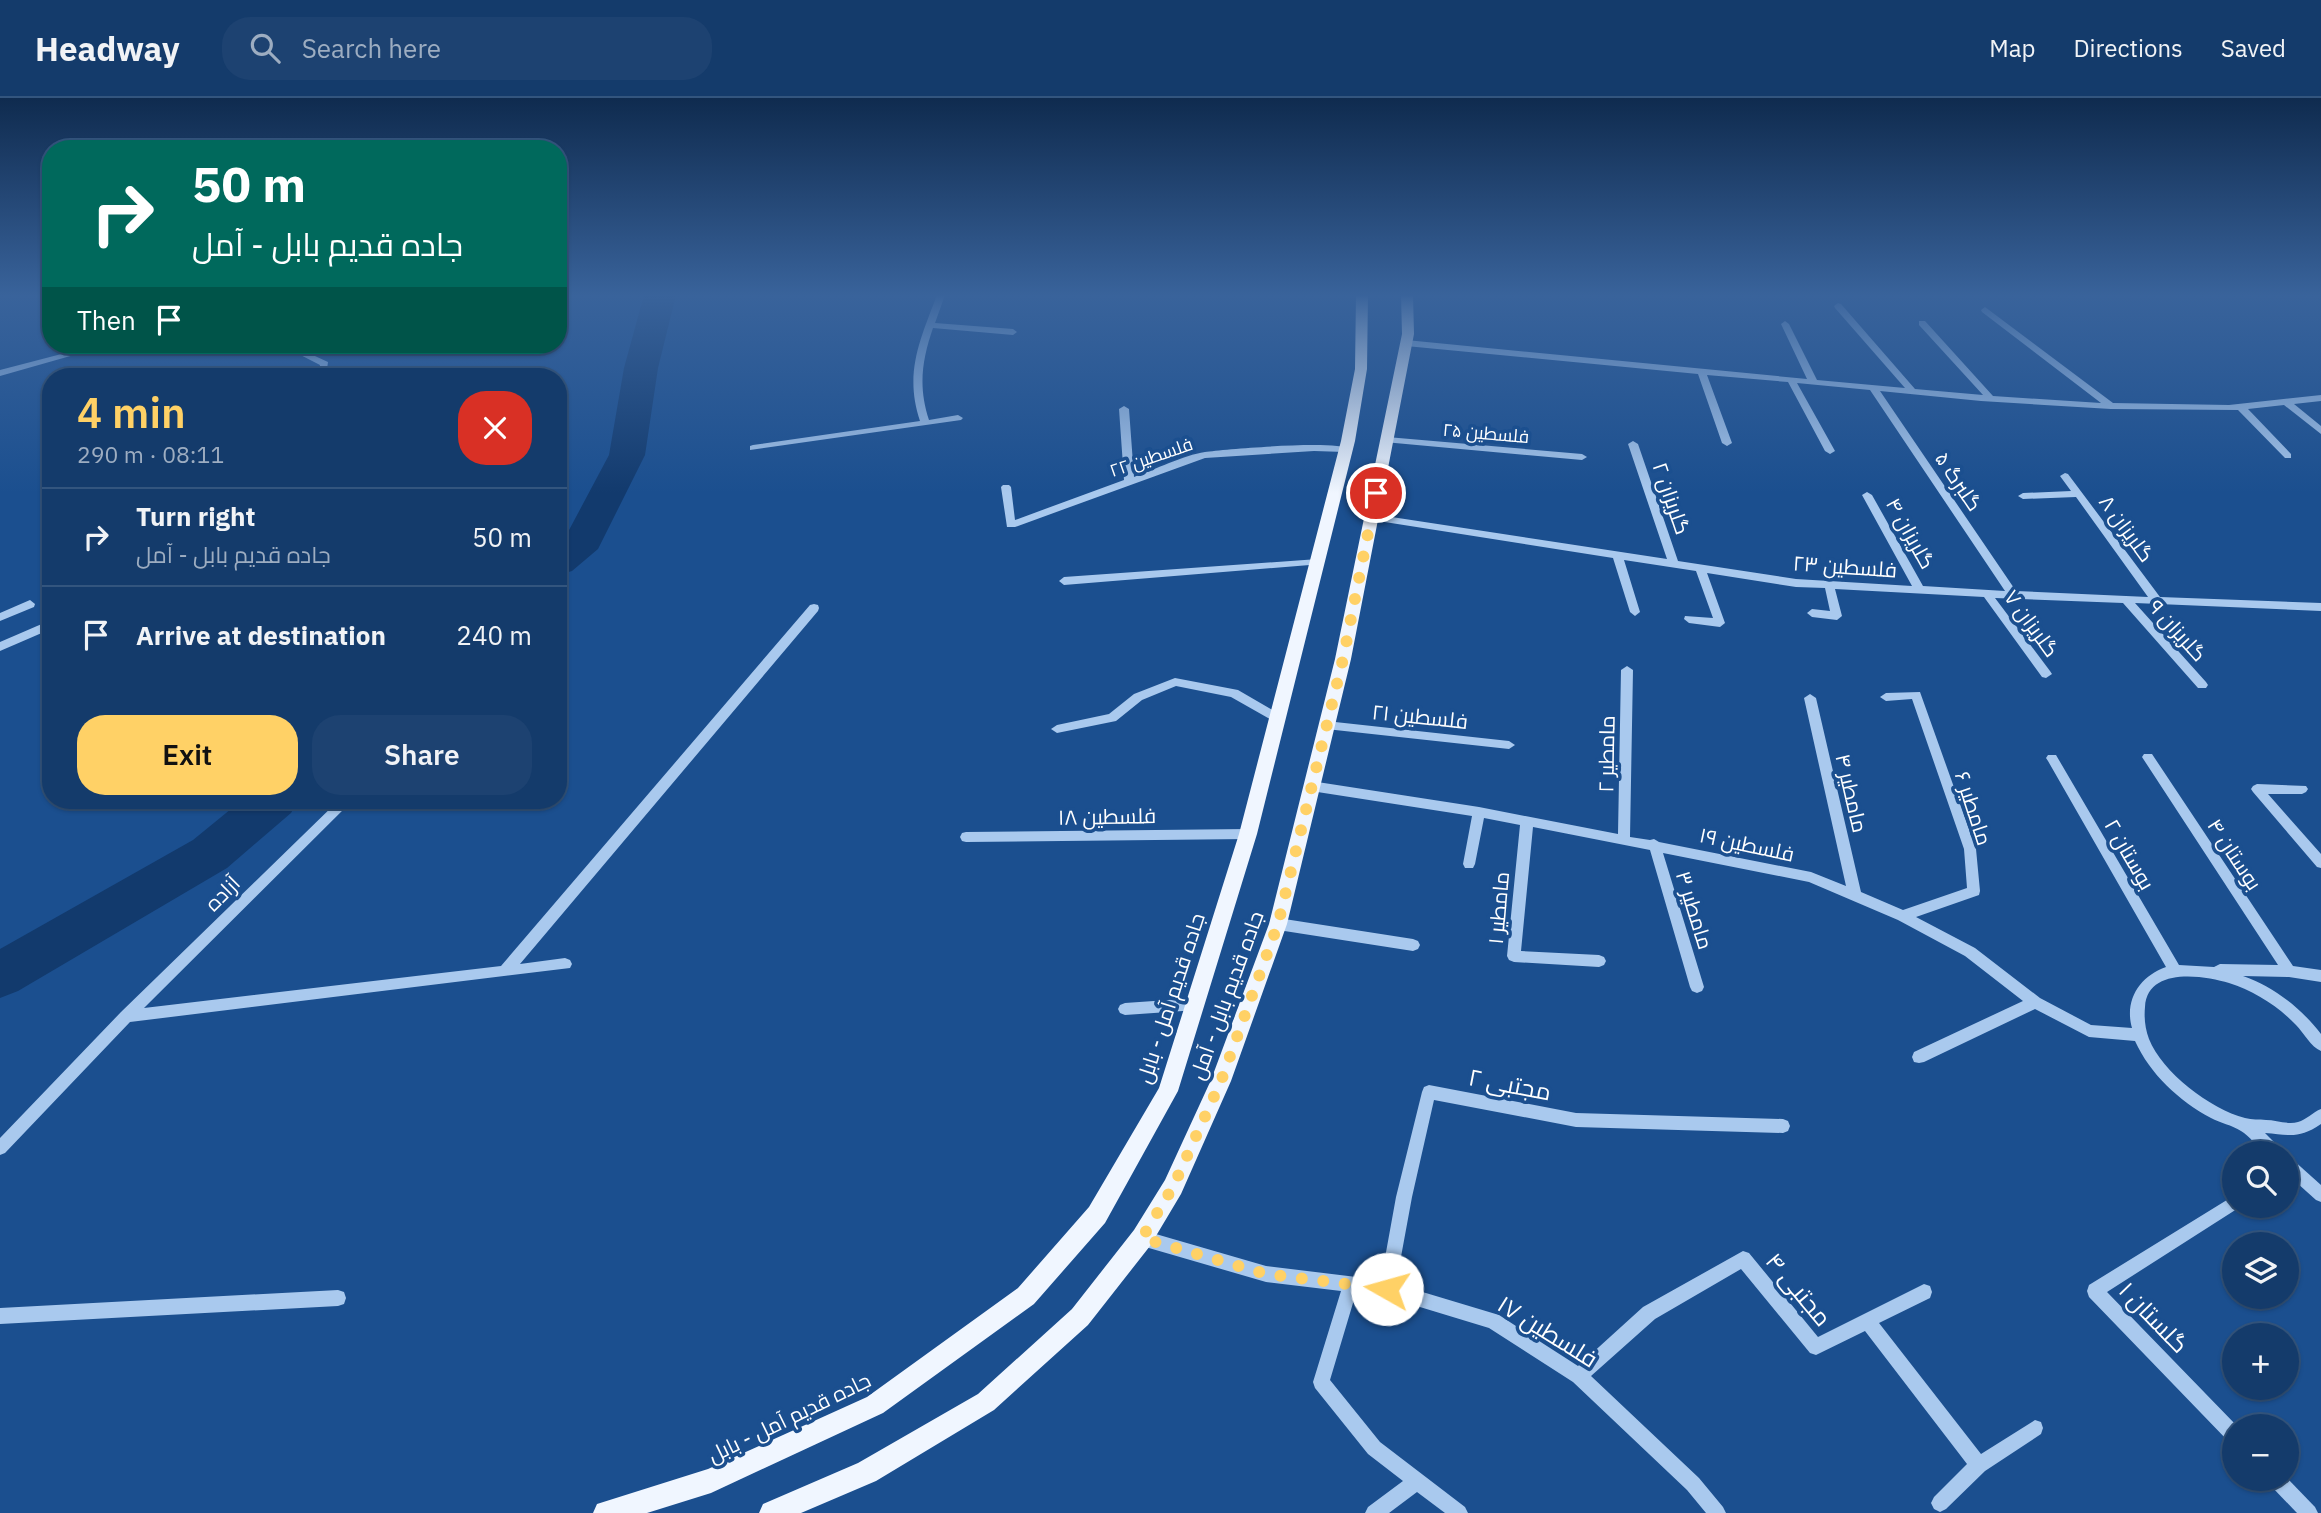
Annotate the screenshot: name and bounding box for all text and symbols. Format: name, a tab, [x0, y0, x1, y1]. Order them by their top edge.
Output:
search box	[222, 17, 712, 80]
text: Headway	[35, 27, 180, 70]
icon: search	[246, 29, 284, 67]
text: Search here	[302, 31, 441, 65]
text: Map	[1989, 32, 2035, 64]
text: Directions	[2073, 32, 2183, 64]
text: Saved	[2221, 32, 2286, 64]
text: 50 m	[192, 152, 306, 215]
icon: right	[77, 168, 168, 259]
text: جاده قدیم بابل - آمل	[192, 223, 463, 265]
icon: arrive	[150, 301, 188, 339]
text: Then	[77, 303, 136, 337]
text: 4 min	[77, 385, 186, 440]
button: close	[458, 391, 532, 465]
street label: فلسطین ۲۵	[1442, 418, 1530, 448]
street label: فلسطین ۲۲	[1106, 432, 1196, 482]
text: 290 m · 08:11	[77, 439, 224, 469]
street label: گلبرگ ۵	[1929, 446, 1989, 516]
street label: گلریزان ۲	[1647, 458, 1697, 538]
pin	[1346, 463, 1406, 523]
icon: arrive	[1357, 474, 1395, 512]
street label: گلریزان ۸	[2093, 489, 2161, 567]
street label: گلریزان ۴	[1880, 492, 1942, 574]
text: Turn right	[136, 499, 255, 533]
icon: right	[77, 518, 115, 556]
text: 50 m	[472, 520, 532, 554]
text: جاده قدیم بابل - آمل	[136, 539, 331, 569]
street label: فلسطین ۲۳	[1792, 548, 1898, 584]
street label: گلریزان ۷	[1998, 584, 2066, 662]
street label: گلریزان ۹	[2143, 593, 2213, 667]
icon: arrive	[77, 616, 115, 654]
text: Arrive at destination	[136, 618, 386, 652]
text: 240 m	[456, 618, 532, 652]
street label: فلسطین ۲۱	[1371, 697, 1469, 735]
button: Exit	[77, 715, 298, 795]
button: Share	[312, 715, 532, 795]
street label: مامطیر ۲	[1591, 715, 1621, 793]
street label: مامطیر ۴	[1829, 751, 1875, 835]
street label: مامطیر ۶	[1949, 767, 1999, 849]
street label: فلسطین ۱۸	[1058, 801, 1156, 831]
street label: بوستان ۲	[2098, 813, 2162, 895]
street label: بوستان ۴	[2201, 813, 2269, 895]
street label: فلسطین ۱۹	[1697, 820, 1797, 868]
street label: مامطیر ۳	[1670, 867, 1720, 953]
street label: آزاده	[198, 869, 246, 917]
street label: مامطیر ۱	[1481, 871, 1515, 945]
street label: جاده قدیم بابل - آمل	[1182, 907, 1271, 1084]
street label: جاده قدیم آمل - بابل	[1129, 909, 1212, 1087]
street label: مجتبی ۲	[1466, 1060, 1554, 1108]
map controls	[2222, 1141, 2299, 1491]
button: search	[2222, 1141, 2299, 1218]
button: layers	[2222, 1232, 2299, 1309]
street label: مجتبی ۴	[1759, 1245, 1839, 1333]
position arrow	[1350, 1252, 1424, 1326]
street label: گلستان ۱	[2112, 1274, 2196, 1360]
street label: فلسطین ۱۷	[1492, 1288, 1604, 1374]
button: +	[2222, 1323, 2299, 1400]
street label: جاده قدیم آمل - بابل	[703, 1365, 875, 1469]
button: −	[2222, 1414, 2299, 1491]

